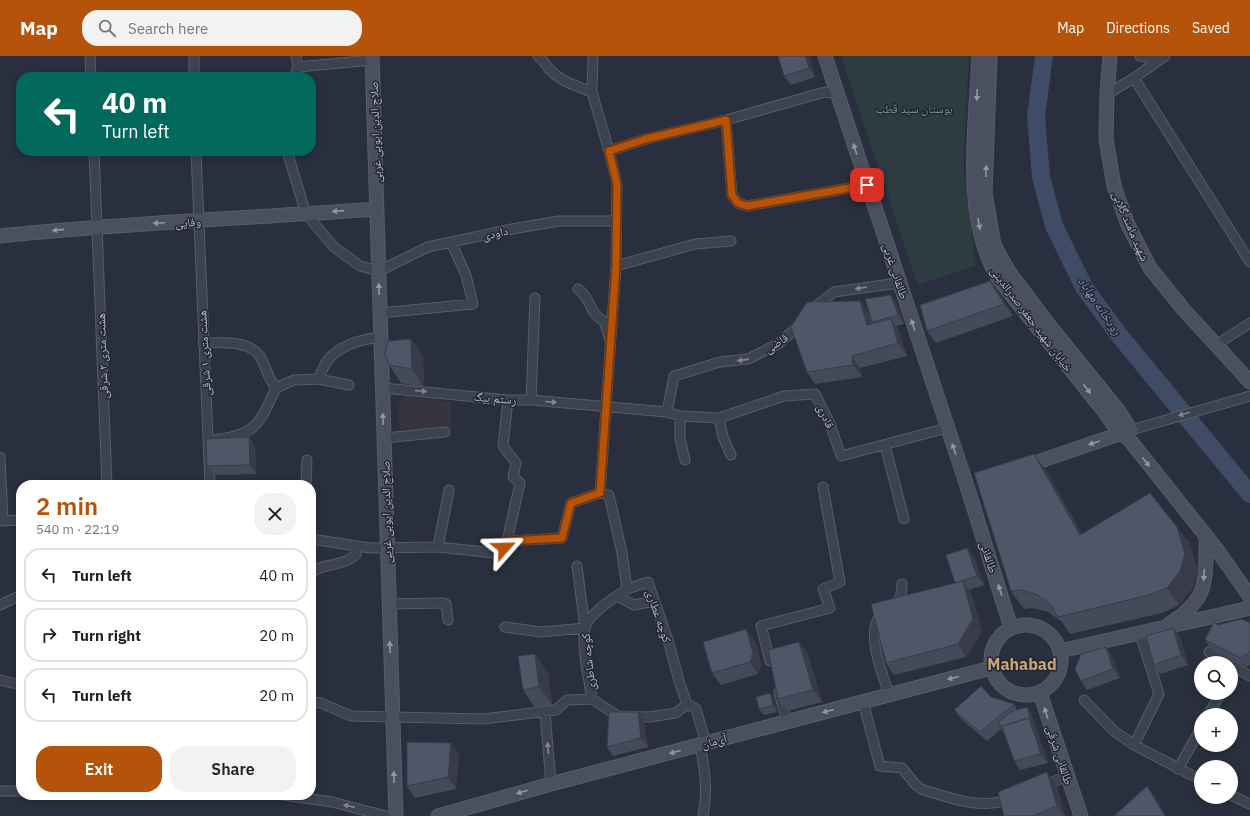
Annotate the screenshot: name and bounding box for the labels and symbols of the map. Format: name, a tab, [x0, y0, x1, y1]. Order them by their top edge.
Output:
street label: صلاح الدین ایوبی غربی	[366, 81, 385, 183]
one-way arrow	[974, 89, 981, 101]
park label: بوستان سید قطب	[875, 101, 953, 116]
one-way arrow	[852, 142, 858, 154]
one-way arrow	[982, 165, 989, 177]
pin	[850, 168, 884, 202]
street label: شهید مامند گلابی	[1109, 188, 1153, 264]
one-way arrow	[332, 208, 344, 215]
street label: وفایی	[175, 214, 201, 230]
one-way arrow	[977, 218, 983, 230]
one-way arrow	[153, 220, 165, 227]
street label: داودی	[481, 223, 509, 243]
one-way arrow	[52, 227, 64, 233]
street label: طالقانی غربی	[880, 241, 912, 301]
street label: خیابان شهید جعفر صدرالدینی	[987, 263, 1077, 375]
water label: رودخانه مهاباد	[1074, 273, 1126, 339]
one-way arrow	[376, 283, 383, 295]
one-way arrow	[855, 285, 867, 291]
street label: هشت متری ۱ شرقی	[194, 310, 214, 396]
street label: هشت متری ۲ شرقی	[93, 313, 111, 399]
one-way arrow	[910, 319, 916, 331]
street label: قاضی	[761, 330, 791, 356]
one-way arrow	[737, 357, 749, 363]
one-way arrow	[1083, 384, 1091, 395]
one-way arrow	[415, 388, 427, 395]
street label: رستم بیگ	[473, 389, 517, 408]
one-way arrow	[545, 399, 557, 405]
street label: قادری	[814, 401, 838, 431]
one-way arrow	[1178, 412, 1190, 418]
one-way arrow	[380, 413, 387, 425]
one-way arrow	[1088, 440, 1100, 446]
one-way arrow	[951, 442, 957, 454]
one-way arrow	[1142, 456, 1151, 467]
street label: صلاح الدین ایوبی غریی	[378, 461, 395, 563]
position arrow	[483, 527, 525, 569]
street label: طالقانی	[977, 539, 1001, 575]
one-way arrow	[1200, 569, 1207, 581]
one-way arrow	[997, 584, 1003, 596]
street label: کوچه عطاری	[643, 587, 675, 645]
street label: کوچه شاطری	[578, 633, 598, 691]
one-way arrow	[387, 640, 393, 653]
district label: Mahabad	[987, 654, 1057, 674]
one-way arrow	[947, 675, 959, 681]
one-way arrow	[1043, 706, 1049, 718]
one-way arrow	[821, 708, 833, 714]
street label: طالقانی شرقی	[1043, 723, 1077, 787]
street label: آی‌مان	[700, 730, 729, 752]
one-way arrow	[545, 742, 552, 754]
one-way arrow	[669, 749, 681, 755]
one-way arrow	[391, 771, 398, 783]
one-way arrow	[516, 789, 528, 795]
one-way arrow	[342, 803, 355, 809]

